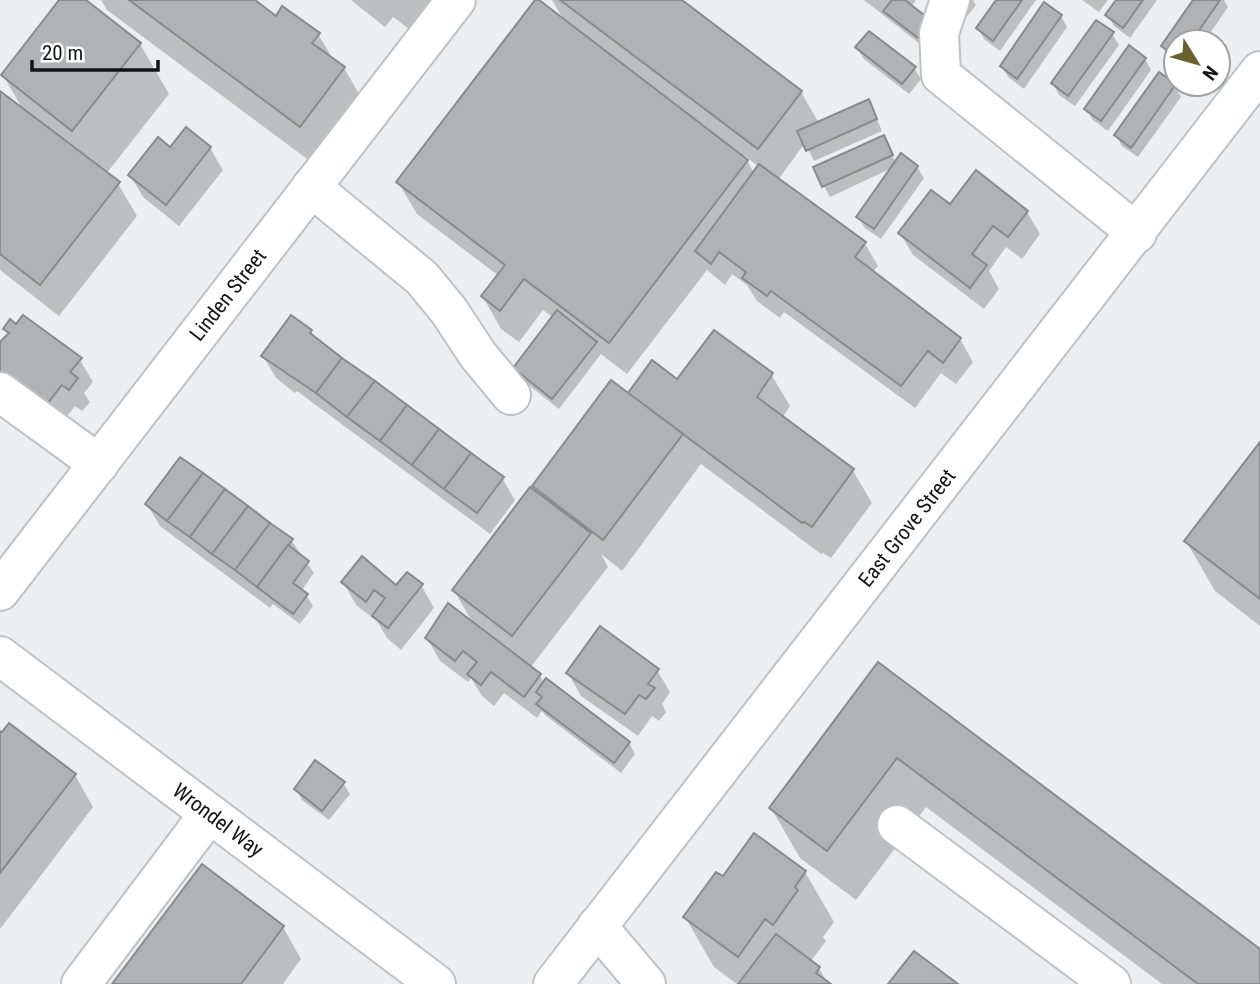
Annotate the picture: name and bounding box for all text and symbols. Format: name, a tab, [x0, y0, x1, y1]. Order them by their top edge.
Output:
scale bar	[32, 28, 158, 72]
north arrow	[1162, 28, 1232, 98]
text: 20 m	[42, 41, 83, 65]
text: N	[1197, 61, 1223, 84]
street label: Linden Street	[185, 244, 271, 346]
street label: East Grove Street	[854, 464, 960, 592]
street label: Wrondel Way	[168, 778, 268, 862]

